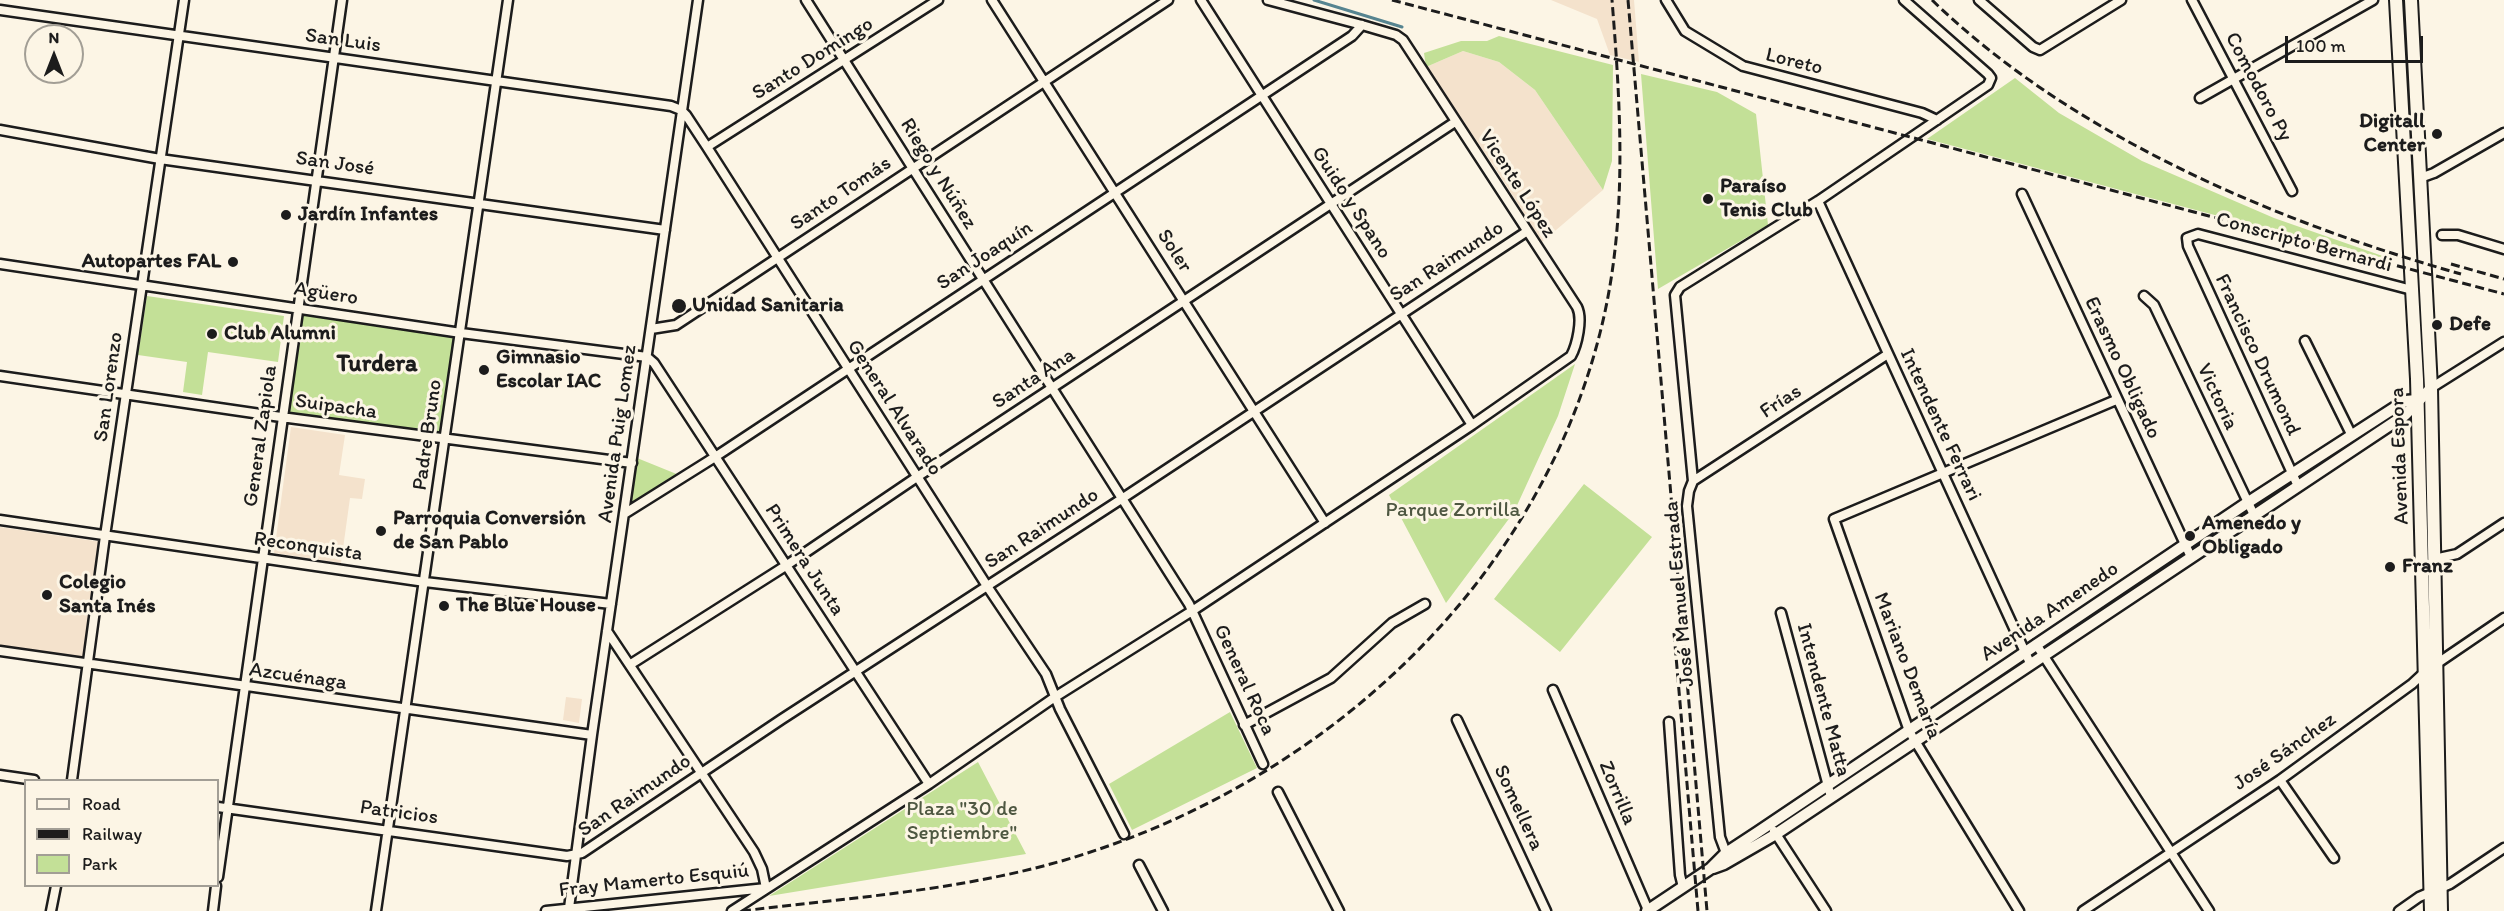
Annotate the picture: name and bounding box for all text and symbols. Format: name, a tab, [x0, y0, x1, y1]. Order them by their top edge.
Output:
street label: Santo Domingo	[748, 12, 878, 106]
street label: San Luis	[304, 23, 382, 59]
north arrow	[24, 24, 84, 84]
scale bar	[2288, 24, 2426, 62]
text: N	[49, 28, 59, 47]
street label: Comodoro Py	[2219, 28, 2297, 146]
text: 100 m	[2296, 35, 2346, 57]
street label: Loreto	[1763, 43, 1825, 81]
place label: Digitall Center	[2359, 109, 2425, 159]
street label: Riego y Núñez	[894, 114, 982, 234]
street label: Vicente López	[1473, 125, 1561, 243]
marker: Digitall Center	[2430, 127, 2444, 141]
street label: Guido y Spano	[1305, 142, 1397, 264]
street label: San José	[294, 146, 376, 182]
street label: Santo Tomás	[786, 151, 896, 237]
place label: Paraíso Tenis Club	[1720, 174, 1813, 224]
marker: Paraíso Tenis Club	[1701, 192, 1715, 206]
place label: Jardín Infantes	[298, 202, 438, 228]
street label: Conscripto Bernardi	[2213, 207, 2395, 279]
marker: Jardín Infantes	[279, 208, 293, 222]
street label: San Joaquín	[932, 216, 1038, 296]
street label: San Raimundo	[1385, 216, 1509, 308]
street label: Soler	[1151, 225, 1197, 277]
place label: Autopartes FAL	[82, 249, 221, 275]
marker: Autopartes FAL	[226, 255, 240, 269]
street label: Francisco Drumond	[2208, 270, 2306, 440]
street label: Agüero	[292, 277, 360, 311]
place label: Unidad Sanitaria	[692, 293, 844, 319]
street label: Erasmo Obligado	[2078, 293, 2166, 443]
marker: Unidad Sanitaria	[670, 297, 688, 315]
place label: Defe	[2449, 312, 2491, 338]
marker: Defe	[2430, 318, 2444, 332]
place label: Club Alumni	[224, 321, 336, 347]
marker: Club Alumni	[205, 327, 219, 341]
street label: San Lorenzo	[89, 330, 129, 444]
street label: General Alvarado	[841, 335, 947, 481]
street label: Avenida Puig Lomez	[593, 343, 643, 525]
street label: Santa Ana	[988, 343, 1080, 415]
place label: Gimnasio Escolar IAC	[496, 345, 601, 395]
street label: Intendente Ferrari	[1894, 345, 1986, 505]
district label: Turdera	[337, 351, 417, 379]
street label: Victoria	[2191, 360, 2243, 434]
marker: Gimnasio Escolar IAC	[477, 363, 491, 377]
street label: General Zapiola	[239, 364, 283, 508]
street label: Padre Bruno	[408, 378, 448, 492]
street label: Frías	[1755, 379, 1807, 425]
street label: Avenida Espora	[2385, 387, 2415, 525]
street label: Suipacha	[293, 389, 379, 425]
street label: San Raimundo	[980, 483, 1104, 575]
park label: Parque Zorrilla	[1386, 498, 1520, 524]
street label: Primera Junta	[758, 499, 850, 621]
street label: José Manuel Estrada	[1659, 500, 1701, 688]
place label: Parroquia Conversión de San Pablo	[393, 506, 586, 556]
place label: Amenedo y Obligado	[2202, 511, 2301, 561]
marker: Parroquia Conversión de San Pablo	[374, 524, 388, 538]
street label: Reconquista	[252, 527, 364, 567]
marker: Amenedo y Obligado	[2183, 529, 2197, 543]
place label: Franz	[2402, 554, 2453, 580]
street label: Avenida Amenedo	[1976, 557, 2124, 667]
marker: Franz	[2383, 560, 2397, 574]
place label: Colegio Santa Inés	[59, 570, 156, 620]
marker: Colegio Santa Inés	[40, 588, 54, 602]
street label: Mariano Demaría	[1867, 589, 1947, 743]
place label: The Blue House	[456, 593, 596, 619]
marker: The Blue House	[437, 599, 451, 613]
street label: General Roca	[1207, 621, 1281, 739]
street label: Intendente Matta	[1790, 621, 1856, 779]
street label: Azcuénaga	[248, 658, 348, 696]
street label: José Sánchez	[2229, 707, 2341, 797]
street label: San Raimundo	[574, 749, 696, 843]
street label: Zorrilla	[1592, 757, 1642, 829]
street label: Somellera	[1487, 761, 1549, 855]
legend	[24, 779, 219, 887]
text: Road	[82, 793, 121, 815]
street label: Patricios	[358, 795, 440, 831]
park label: Plaza "30 de Septiembre"	[906, 797, 1018, 847]
text: Railway	[82, 823, 142, 845]
text: Park	[82, 853, 117, 875]
street label: Fray Mamerto Esquiú	[558, 858, 750, 904]

